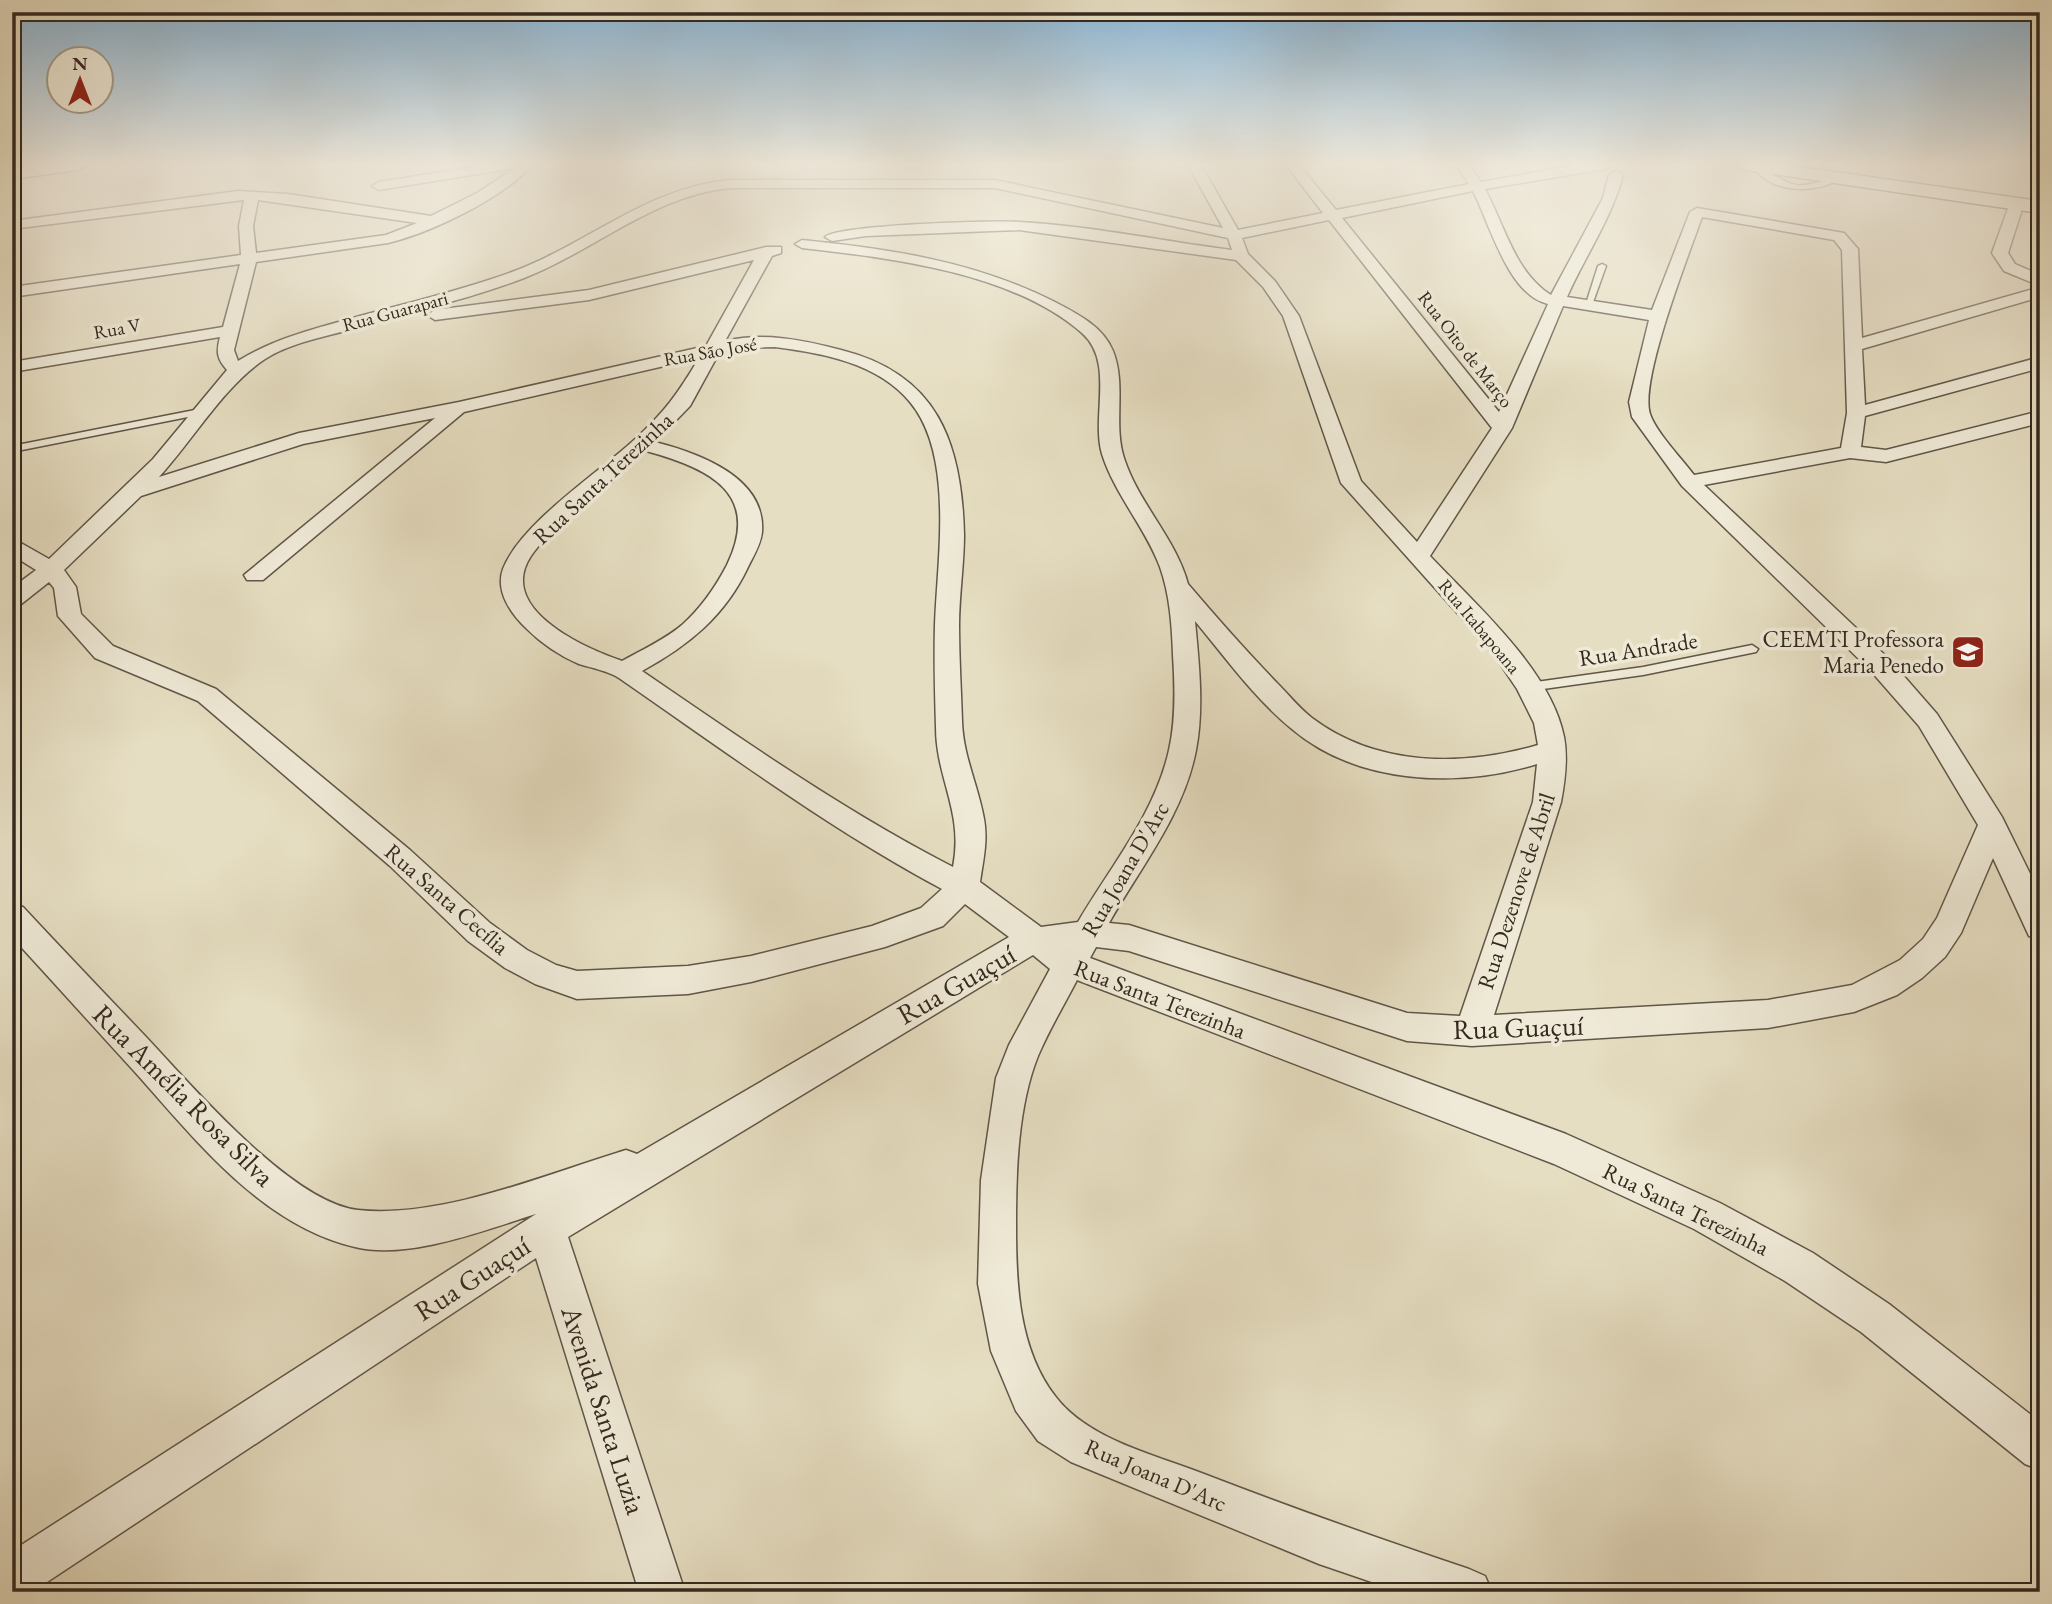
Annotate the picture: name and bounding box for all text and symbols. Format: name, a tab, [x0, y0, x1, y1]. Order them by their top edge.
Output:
north arrow	[46, 46, 116, 116]
text: N	[72, 51, 88, 76]
street label: Rua Guarapari	[340, 285, 451, 338]
street label: Rua Oito de Março	[1412, 286, 1519, 413]
street label: Rua V	[91, 312, 143, 345]
street label: Rua São José	[662, 331, 759, 372]
street label: Rua Santa Terezinha	[526, 405, 680, 551]
street label: Rua Itabapoana	[1433, 574, 1527, 679]
place label: CEEMTI Professora Maria Penedo	[1763, 624, 1945, 680]
street label: Rua Andrade	[1577, 625, 1699, 673]
school or university icon: CEEMTI Professora Maria Penedo	[1949, 633, 1987, 671]
street label: Rua Dezenove de Abril	[1470, 789, 1562, 993]
street label: Rua Joana D'Arc	[1074, 796, 1176, 942]
street label: Rua Santa Cecília	[378, 837, 516, 962]
street label: Rua Guaçuí	[890, 936, 1022, 1032]
street label: Rua Santa Terezinha	[1070, 952, 1251, 1046]
street label: Rua Amélia Rosa Silva	[85, 996, 283, 1194]
street label: Rua Guaçuí	[1452, 1007, 1584, 1047]
street label: Rua Santa Terezinha	[1598, 1156, 1775, 1263]
street label: Rua Guaçuí	[407, 1227, 537, 1329]
street label: Avenida Santa Luzia	[553, 1300, 655, 1519]
street label: Rua Joana D'Arc	[1081, 1432, 1231, 1518]

